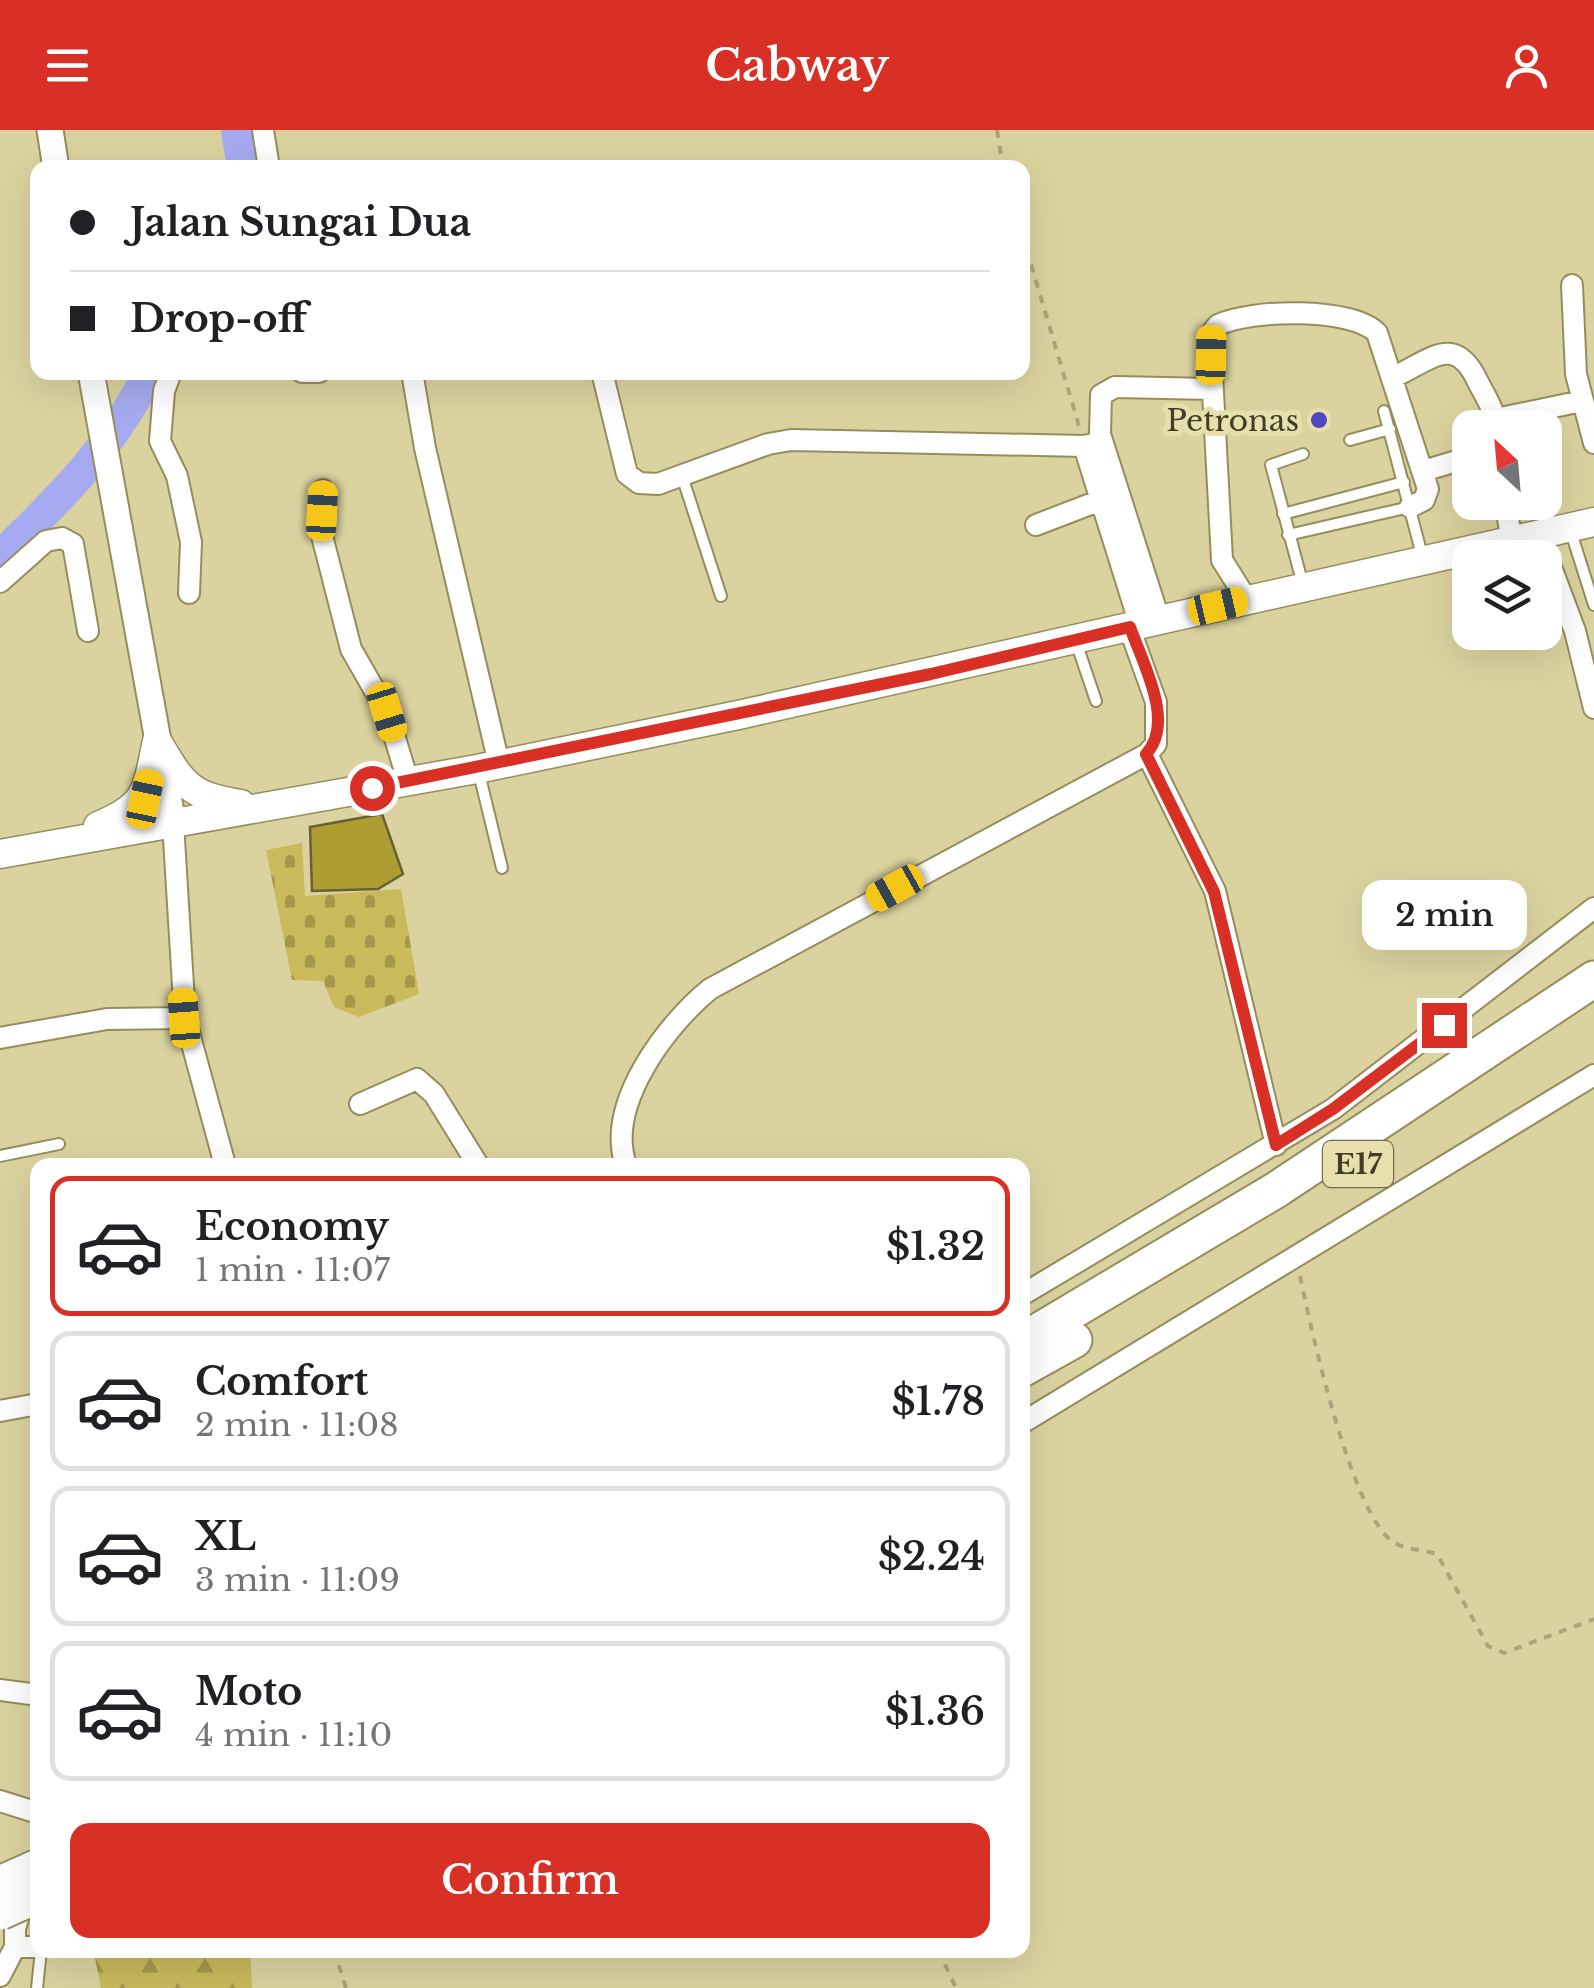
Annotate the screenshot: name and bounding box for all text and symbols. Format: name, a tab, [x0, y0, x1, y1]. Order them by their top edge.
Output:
text: Cabway	[705, 37, 889, 93]
icon: menu	[40, 38, 95, 93]
icon: person	[1499, 38, 1554, 93]
text: Jalan Sungai Dua	[130, 199, 471, 246]
text: Drop-off	[130, 295, 307, 342]
car	[1195, 325, 1227, 385]
place label: Petronas	[1166, 402, 1299, 439]
marker: Petronas	[1308, 409, 1330, 431]
north arrow	[1452, 410, 1562, 520]
map controls	[1452, 410, 1562, 650]
car	[305, 480, 339, 542]
button: layers	[1452, 540, 1562, 650]
car	[1185, 585, 1251, 627]
car	[364, 679, 410, 745]
route start	[350, 766, 395, 811]
car	[124, 767, 166, 831]
car	[861, 860, 929, 916]
callout: 2 min	[1362, 880, 1526, 950]
text: 2 min	[1395, 895, 1494, 935]
car	[167, 987, 201, 1049]
route end	[1422, 1003, 1467, 1048]
road number: E17	[1323, 1141, 1393, 1187]
icon: car	[75, 1201, 165, 1291]
text: Economy	[195, 1203, 389, 1250]
text: $1.32	[886, 1223, 985, 1270]
text: 1 min · 11:07	[195, 1250, 390, 1290]
icon: car	[75, 1356, 165, 1446]
text: Comfort	[195, 1358, 368, 1405]
text: $1.78	[891, 1378, 985, 1425]
text: 2 min · 11:08	[195, 1405, 399, 1445]
icon: car	[75, 1511, 165, 1601]
text: XL	[195, 1513, 256, 1560]
text: $2.24	[878, 1533, 985, 1580]
text: 3 min · 11:09	[195, 1560, 400, 1600]
icon: car	[75, 1666, 165, 1756]
text: Moto	[195, 1668, 302, 1715]
text: $1.36	[885, 1688, 985, 1735]
text: 4 min · 11:10	[195, 1715, 392, 1755]
button: Confirm	[70, 1823, 990, 1938]

